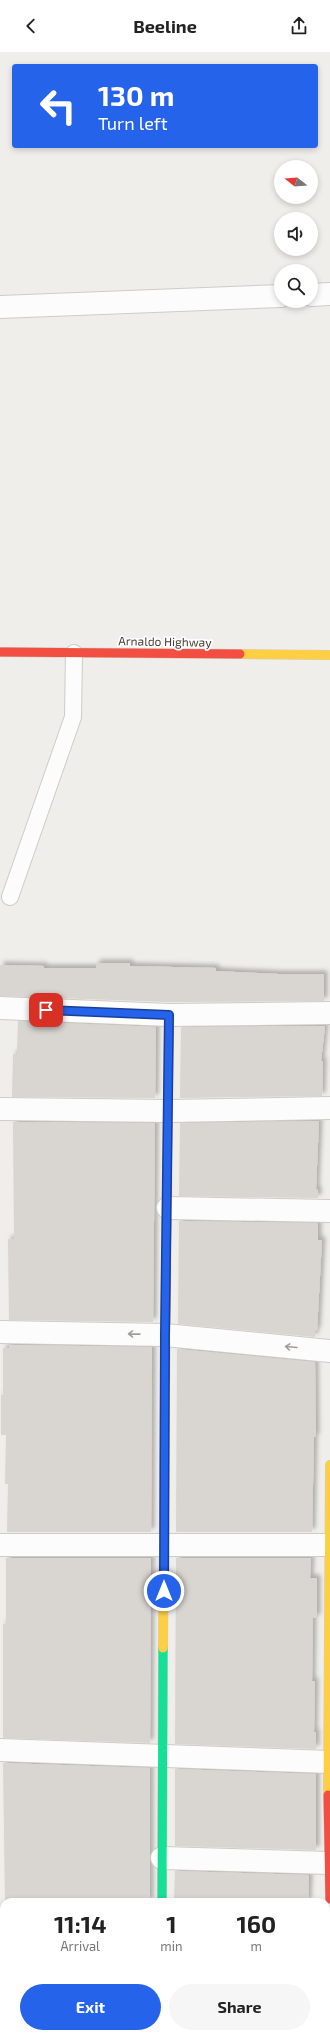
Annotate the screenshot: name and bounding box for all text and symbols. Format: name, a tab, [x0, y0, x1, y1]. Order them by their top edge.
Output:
icon: back	[20, 15, 42, 37]
text: Beeline	[133, 15, 197, 37]
icon: share	[288, 15, 310, 37]
text: 130 m	[98, 78, 174, 112]
icon: left	[32, 80, 84, 132]
text: Turn left	[98, 112, 168, 134]
north arrow	[274, 160, 318, 204]
map controls	[274, 160, 318, 308]
button: sound	[274, 212, 318, 256]
button: search	[274, 264, 318, 308]
street label: Arnaldo Highway	[118, 633, 212, 649]
pin	[29, 993, 63, 1027]
icon: arrive	[35, 999, 57, 1021]
one-way arrow	[128, 1330, 141, 1338]
one-way arrow	[285, 1343, 298, 1351]
position arrow	[143, 1570, 185, 1612]
text: 11:14	[54, 1909, 106, 1938]
text: 1	[166, 1909, 177, 1938]
text: 160	[236, 1909, 276, 1938]
text: Arrival	[60, 1938, 100, 1954]
text: min	[160, 1938, 183, 1954]
text: m	[251, 1938, 262, 1954]
button: Exit	[20, 1984, 161, 2030]
button: Share	[169, 1984, 310, 2030]

